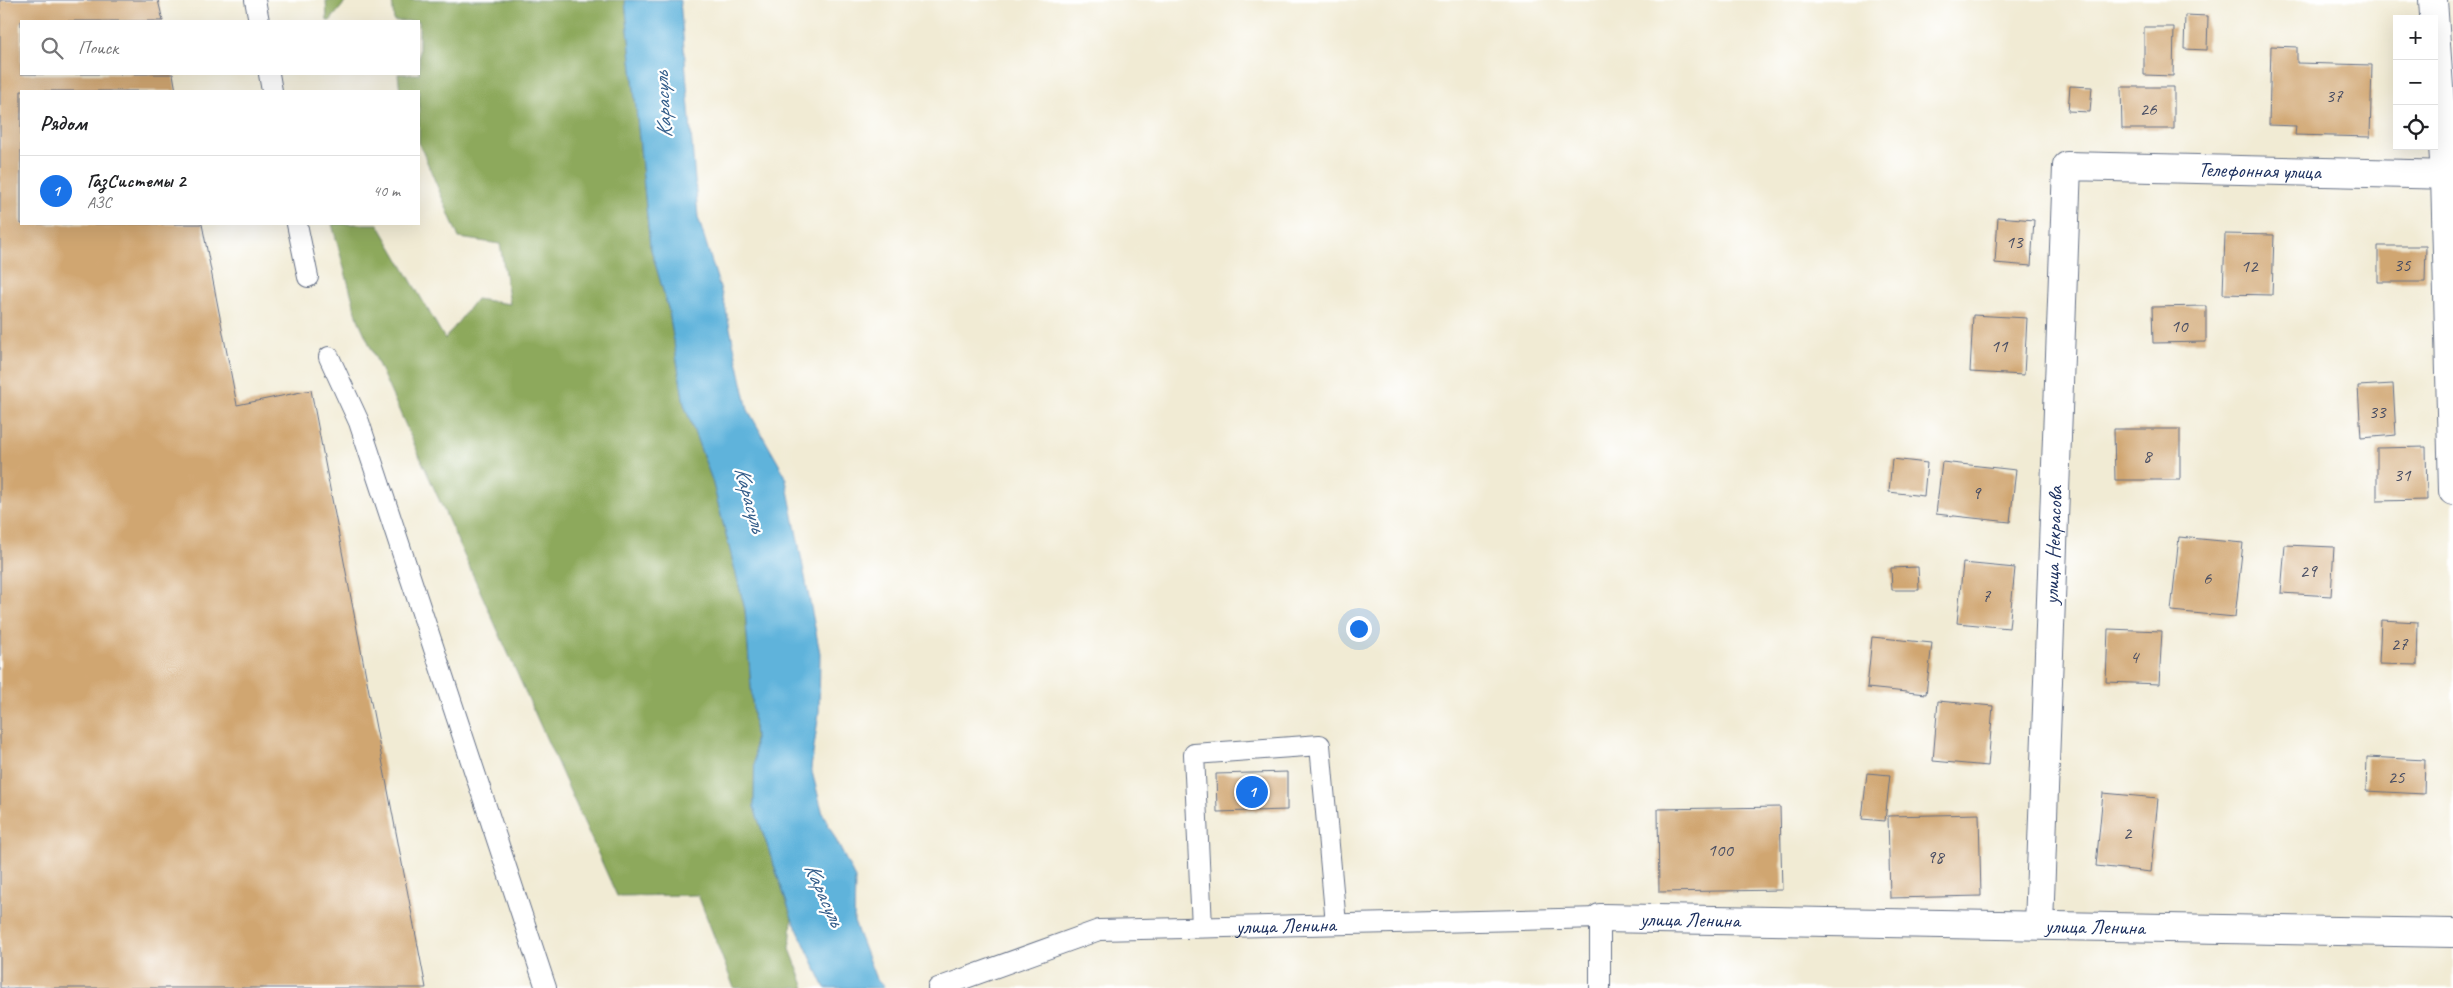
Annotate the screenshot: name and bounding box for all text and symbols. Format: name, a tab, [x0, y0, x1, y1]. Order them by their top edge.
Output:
map controls	[2393, 15, 2438, 150]
button: +	[2393, 15, 2438, 60]
search box	[20, 20, 420, 75]
icon: search	[38, 34, 66, 62]
text: Поиск	[78, 36, 118, 60]
button: −	[2393, 60, 2438, 105]
water label: Карасуль	[647, 69, 679, 139]
house number: 37	[2325, 84, 2344, 108]
house number: 26	[2139, 97, 2158, 121]
button: locate	[2393, 105, 2438, 150]
text: Рядом	[40, 110, 87, 136]
street label: Телефонная улица	[2198, 156, 2323, 185]
text: ГазСистемы 2	[87, 169, 186, 193]
text: 1	[52, 181, 60, 201]
text: 40 m	[373, 181, 400, 201]
text: АЗС	[87, 193, 111, 213]
house number: 13	[2005, 230, 2024, 254]
house number: 35	[2393, 253, 2412, 277]
house number: 12	[2240, 254, 2259, 278]
house number: 10	[2170, 314, 2189, 338]
house number: 11	[1990, 334, 2009, 358]
house number: 33	[2368, 400, 2387, 424]
house number: 8	[2143, 444, 2154, 468]
house number: 31	[2393, 463, 2412, 487]
water label: Карасуль	[728, 464, 773, 537]
house number: 9	[1972, 481, 1982, 505]
street label: улица Некрасова	[2038, 484, 2068, 607]
house number: 29	[2299, 559, 2318, 583]
house number: 6	[2203, 566, 2213, 590]
house number: 7	[1982, 584, 1992, 608]
your location	[1346, 616, 1372, 642]
house number: 27	[2390, 632, 2409, 656]
house number: 4	[2130, 645, 2141, 669]
house number: 25	[2387, 765, 2406, 789]
pin: 1	[1236, 773, 1268, 811]
house number: 2	[2123, 821, 2133, 845]
house number: 100	[1707, 838, 1734, 862]
house number: 98	[1926, 845, 1946, 869]
water label: Карасуль	[798, 858, 851, 932]
street label: улица Ленина	[1638, 906, 1743, 934]
street label: улица Ленина	[1234, 911, 1338, 940]
street label: улица Ленина	[2043, 913, 2147, 941]

